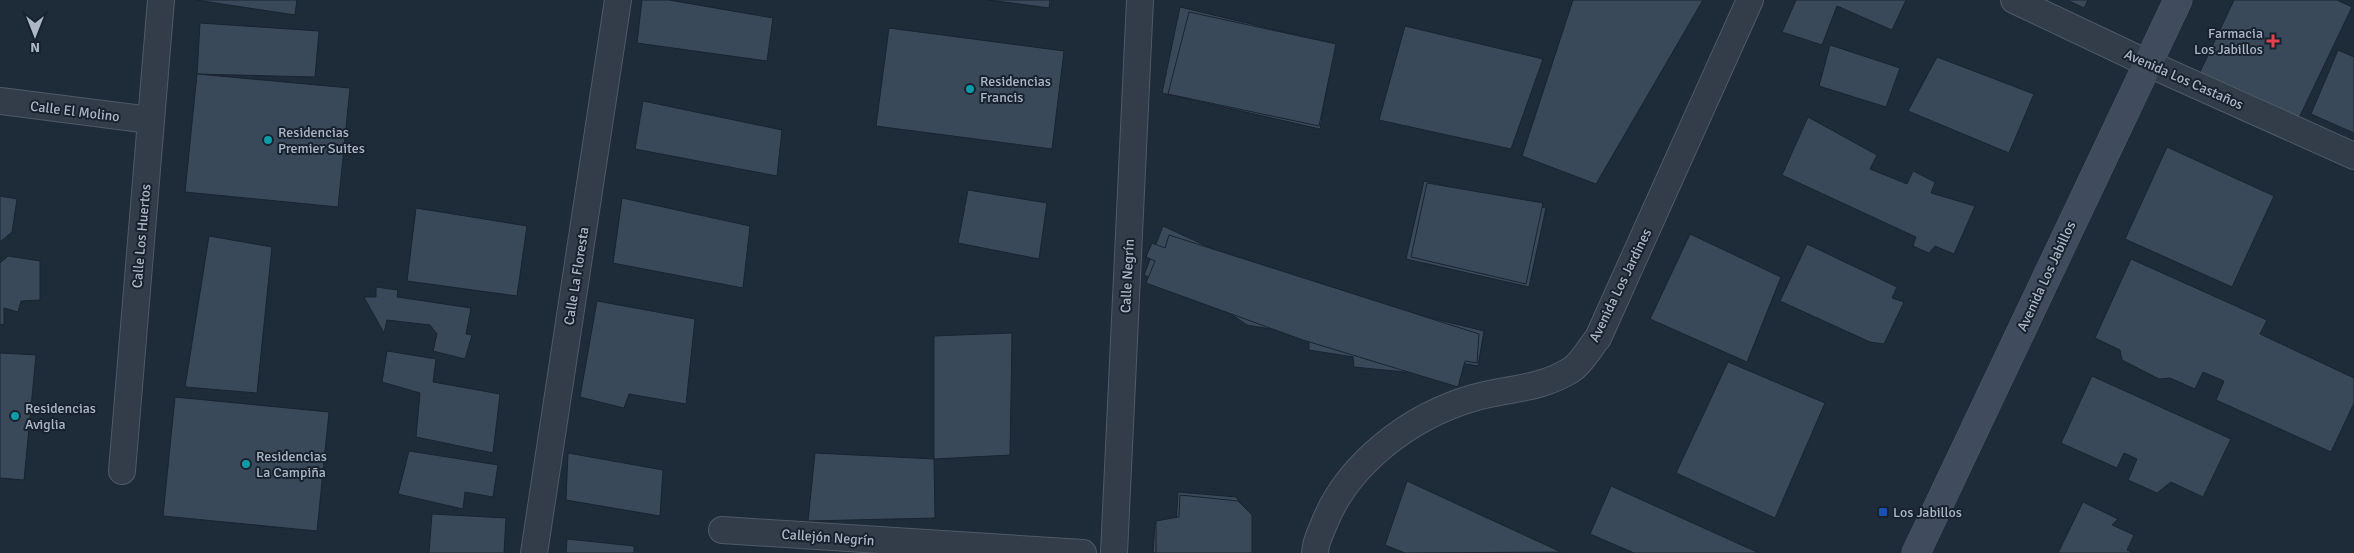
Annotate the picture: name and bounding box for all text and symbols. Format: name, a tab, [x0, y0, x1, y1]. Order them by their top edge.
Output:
north arrow	[10, 10, 60, 60]
place label: Farmacia Los Jabillos	[2194, 25, 2263, 58]
marker: Farmacia Los Jabillos	[2267, 35, 2279, 47]
text: N	[30, 39, 40, 56]
street label: Avenida Los Castaños	[2122, 46, 2246, 113]
place label: Residencias Francis	[980, 73, 1051, 106]
marker: Residencias Francis	[964, 83, 976, 95]
street label: Calle El Molino	[29, 98, 121, 125]
place label: Residencias Premier Suites	[278, 124, 365, 157]
marker: Residencias Premier Suites	[262, 134, 274, 146]
street label: Calle Los Huertos	[128, 183, 155, 289]
street label: Avenida Los Jabillos	[2013, 218, 2079, 334]
street label: Calle La Floresta	[560, 226, 593, 326]
street label: Avenida Los Jardines	[1586, 226, 1655, 345]
street label: Calle Negrín	[1117, 239, 1138, 314]
place label: Residencias Aviglia	[25, 400, 96, 433]
marker: Residencias Aviglia	[9, 410, 21, 422]
place label: Residencias La Campiña	[256, 448, 327, 481]
marker: Residencias La Campiña	[240, 458, 252, 470]
place label: Los Jabillos	[1893, 504, 1962, 521]
marker: Los Jabillos	[1877, 506, 1889, 518]
street label: Callejón Negrín	[781, 526, 875, 549]

